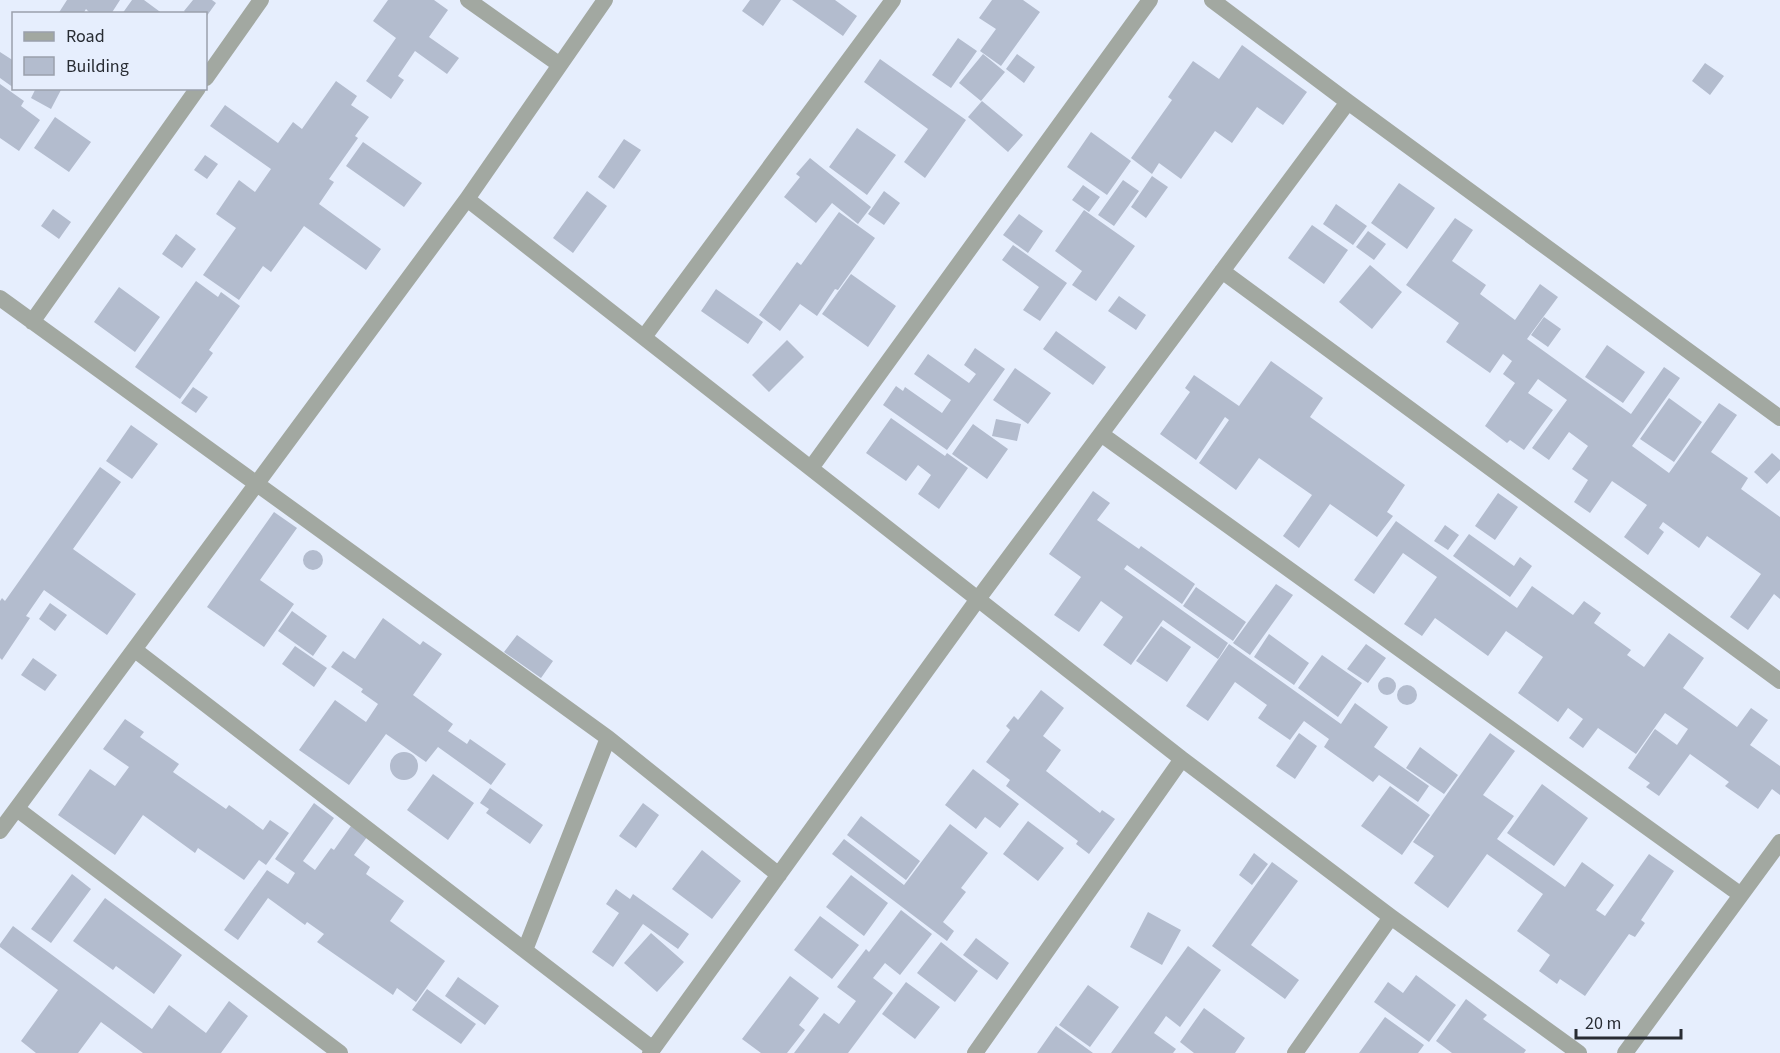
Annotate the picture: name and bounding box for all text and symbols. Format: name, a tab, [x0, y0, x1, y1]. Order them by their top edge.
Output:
legend	[12, 12, 207, 90]
text: Road	[66, 24, 105, 49]
text: Building	[66, 54, 129, 79]
scale bar	[1576, 1002, 1681, 1040]
text: 20 m	[1585, 1011, 1621, 1036]

